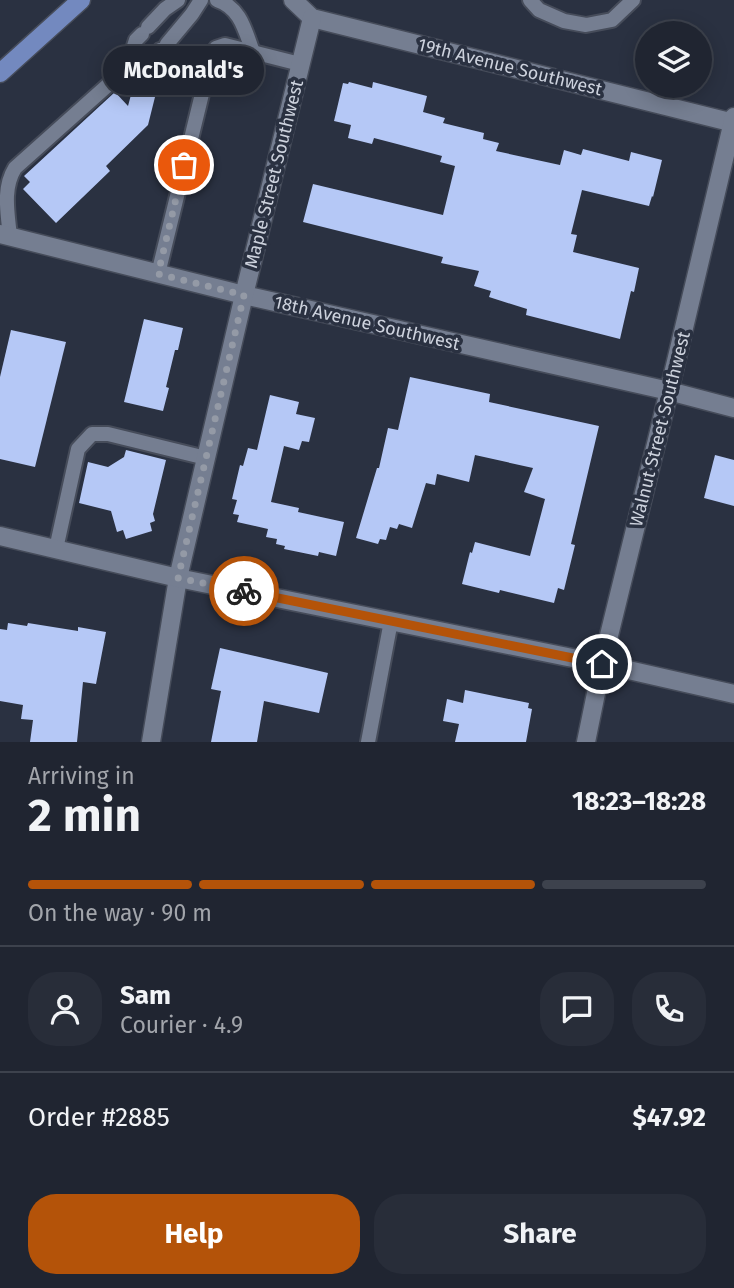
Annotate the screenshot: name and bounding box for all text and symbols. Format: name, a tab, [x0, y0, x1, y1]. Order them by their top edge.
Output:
map controls	[635, 21, 712, 98]
button: layers	[635, 21, 712, 98]
street label: 19th Avenue Southwest	[416, 33, 605, 101]
callout: McDonald's	[104, 46, 264, 95]
text: McDonald's	[123, 56, 244, 84]
street label: Maple Street Southwest	[240, 77, 308, 270]
pin	[154, 135, 214, 195]
icon: bag	[165, 146, 203, 184]
street label: 18th Avenue Southwest	[272, 291, 462, 355]
street label: Walnut Street Southwest	[625, 329, 695, 529]
courier	[209, 556, 279, 626]
icon: bike	[225, 572, 263, 610]
pin	[572, 634, 632, 694]
icon: home	[583, 645, 621, 683]
text: Arriving in	[28, 762, 135, 790]
text: 18:23–18:28	[572, 786, 706, 817]
text: 2 min	[28, 788, 141, 843]
text: On the way · 90 m	[28, 899, 212, 927]
button: person	[28, 972, 102, 1046]
button: chat	[540, 972, 614, 1046]
button: phone	[632, 972, 706, 1046]
text: Sam	[120, 980, 171, 1011]
text: Courier · 4.9	[120, 1011, 243, 1039]
text: Order #2885	[28, 1102, 170, 1133]
text: $47.92	[632, 1102, 706, 1133]
button: Help	[28, 1194, 360, 1274]
button: Share	[374, 1194, 706, 1274]

